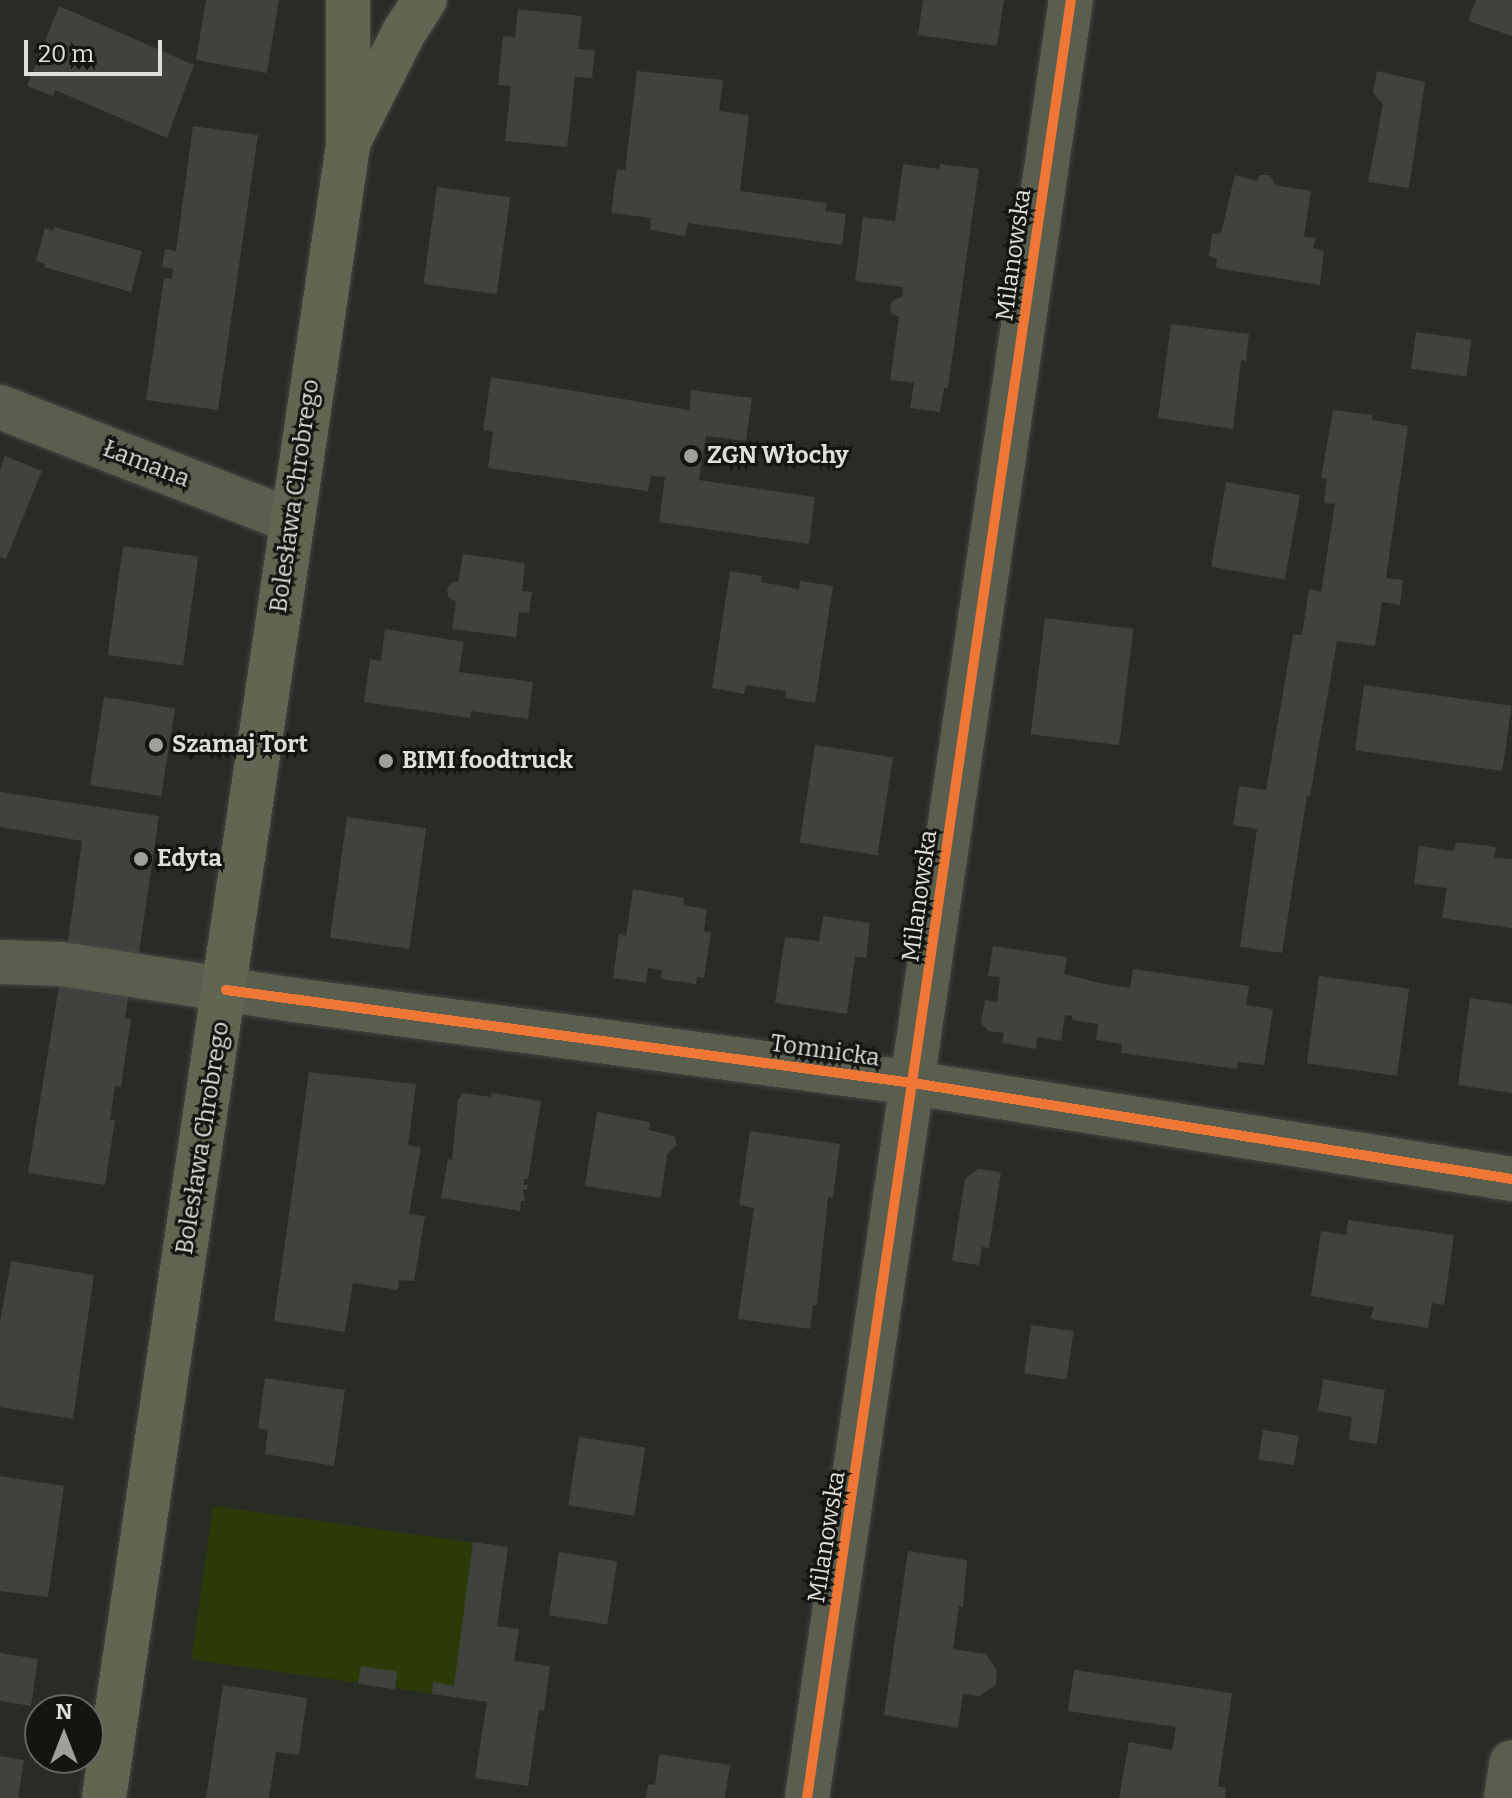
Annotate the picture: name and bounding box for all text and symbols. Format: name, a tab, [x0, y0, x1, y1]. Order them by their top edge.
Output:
scale bar	[28, 24, 166, 74]
text: 20 m	[38, 40, 94, 68]
street label: Milanowska	[990, 187, 1038, 323]
street label: Bolesława Chrobrego	[264, 378, 326, 614]
street label: Łamana	[98, 434, 194, 494]
place label: ZGN Włochy	[707, 442, 849, 470]
marker: ZGN Włochy	[682, 447, 700, 465]
place label: Szamaj Tort	[172, 731, 308, 759]
marker: Szamaj Tort	[147, 736, 165, 754]
place label: BIMI foodtruck	[402, 747, 573, 775]
marker: BIMI foodtruck	[377, 752, 395, 770]
street label: Milanowska	[896, 828, 944, 964]
place label: Edyta	[157, 845, 222, 873]
marker: Edyta	[132, 850, 150, 868]
street label: Bolesława Chrobrego	[170, 1020, 236, 1256]
street label: Tomnicka	[769, 1029, 881, 1073]
street label: Milanowska	[802, 1469, 852, 1605]
north arrow	[24, 1694, 104, 1774]
text: N	[56, 1698, 72, 1725]

